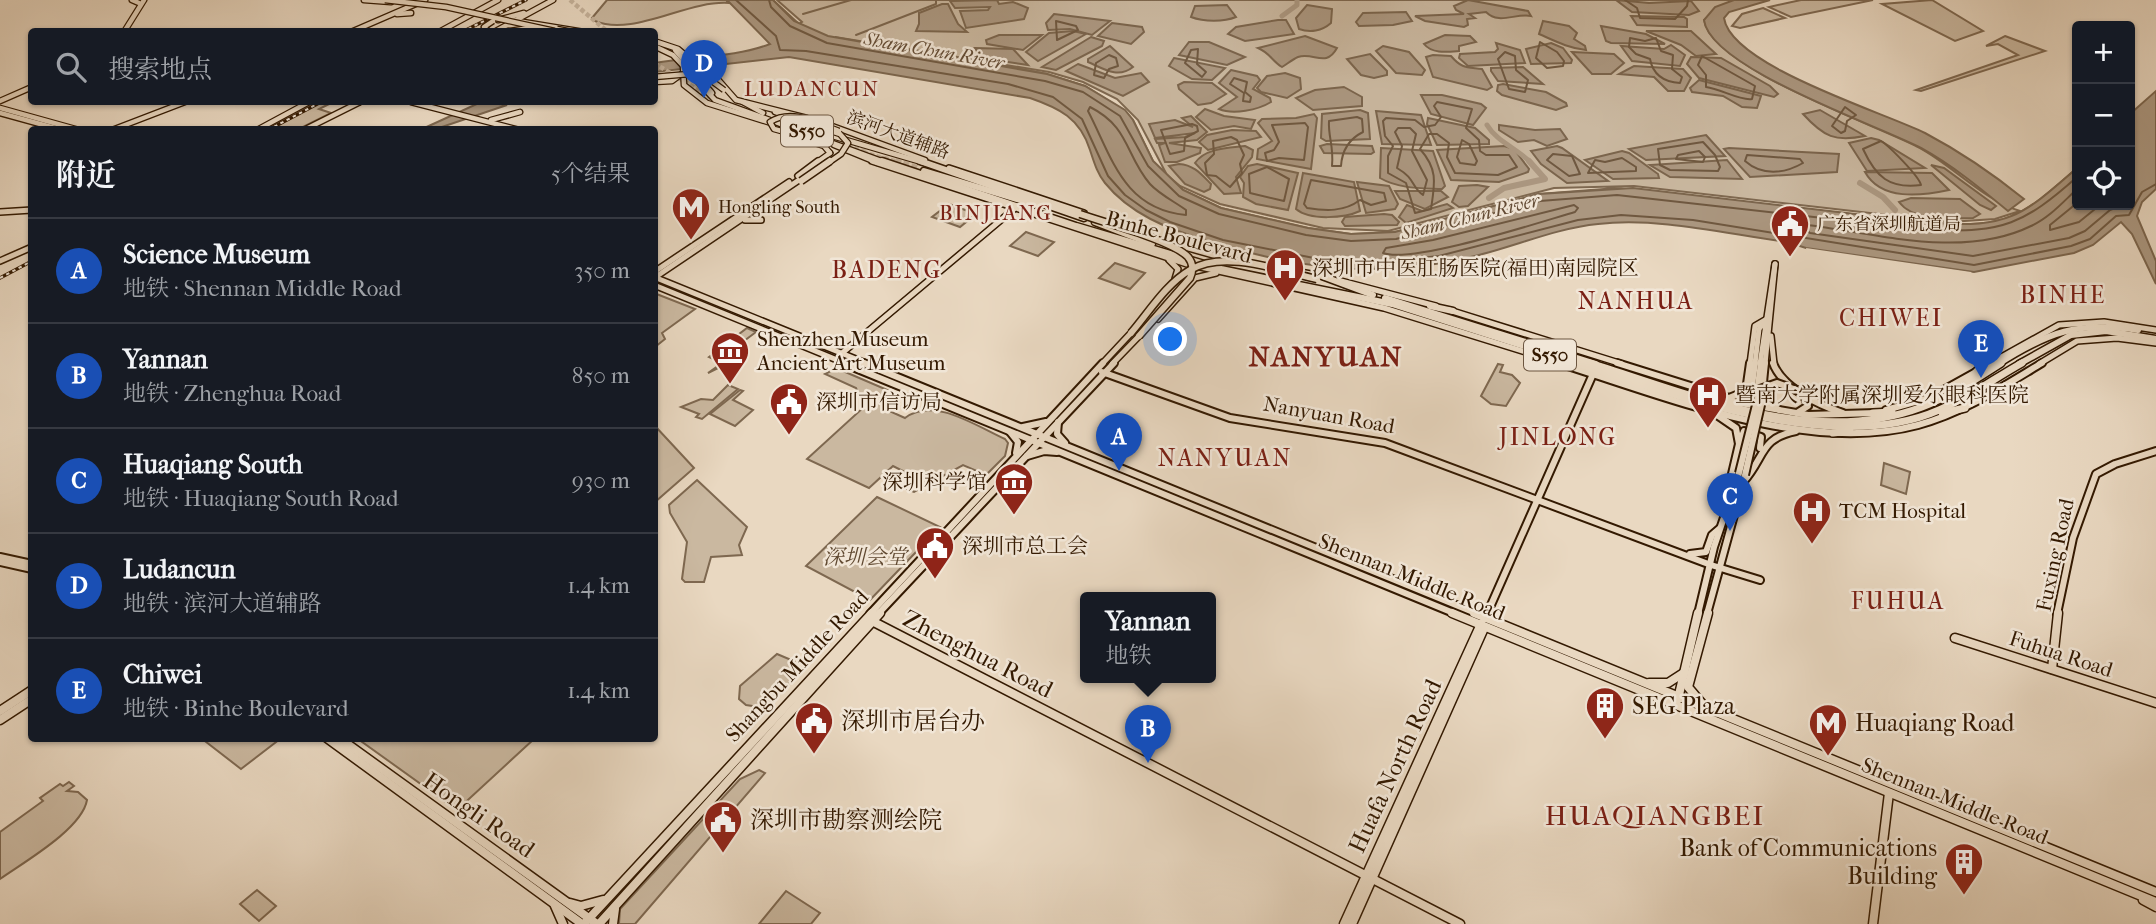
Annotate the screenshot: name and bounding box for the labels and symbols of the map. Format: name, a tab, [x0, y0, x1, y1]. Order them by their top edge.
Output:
water label: Sham Chun River	[861, 28, 1007, 74]
pin: D	[681, 40, 727, 98]
district label: LUDANCUN	[744, 77, 880, 101]
street label: 滨河大道辅路	[844, 107, 952, 163]
road number: S550	[781, 116, 833, 146]
metro station icon: Hongling South	[670, 186, 712, 241]
water label: Sham Chun River	[1397, 189, 1543, 245]
place label: Hongling South	[718, 197, 840, 218]
district label: BINJIANG	[939, 201, 1053, 225]
public building icon: 广东省深圳航道局	[1769, 203, 1811, 258]
street label: Binhe Boulevard	[1103, 206, 1255, 268]
place label: 广东省深圳航道局	[1817, 214, 1961, 235]
hospital icon: 深圳市中医肛肠医院(福田)南园院区	[1264, 247, 1306, 302]
district label: BADENG	[832, 256, 942, 284]
place label: 深圳市中医肛肠医院(福田)南园院区	[1312, 256, 1639, 280]
district label: BINHE	[2020, 281, 2106, 309]
district label: NANHUA	[1578, 287, 1694, 315]
district label: CHIWEI	[1839, 304, 1943, 332]
pin: E	[1958, 320, 2004, 378]
your location	[1153, 322, 1187, 356]
place label: Shenzhen Museum Ancient Art Museum	[756, 327, 946, 375]
museum icon: Shenzhen Museum Ancient Art Museum	[709, 330, 751, 385]
district label: NANYUAN	[1248, 340, 1404, 373]
road number: S550	[1524, 340, 1576, 370]
hospital icon: 暨南大学附属深圳爱尔眼科医院	[1687, 374, 1729, 429]
public building icon: 深圳市信访局	[768, 381, 810, 436]
place label: 暨南大学附属深圳爱尔眼科医院	[1735, 383, 2029, 407]
place label: 深圳市信访局	[816, 390, 942, 414]
street label: Nanyuan Road	[1261, 392, 1397, 438]
pin: A	[1096, 413, 1142, 471]
district label: JINLONG	[1497, 423, 1617, 451]
district label: NANYUAN	[1157, 444, 1293, 472]
museum icon: 深圳科学馆	[993, 461, 1035, 516]
place label: 深圳科学馆	[882, 470, 987, 494]
pin: C	[1707, 473, 1753, 531]
hospital icon: TCM Hospital	[1791, 490, 1833, 545]
street label: Fuxing Road	[2031, 496, 2079, 614]
place label: TCM Hospital	[1839, 499, 1966, 523]
public building icon: 深圳市总工会	[914, 525, 956, 580]
street label: Shennan Middle Road	[1315, 529, 1509, 626]
place label: 深圳市总工会	[962, 534, 1088, 558]
park label: 深圳会堂	[823, 545, 910, 569]
street label: Shangbu Middle Road	[721, 585, 874, 747]
district label: FUHUA	[1851, 587, 1945, 615]
street label: Zhenghua Road	[898, 604, 1059, 704]
street label: Fuhua Road	[2006, 626, 2116, 682]
street label: Huafa North Road	[1343, 674, 1448, 857]
building icon: SEG Plaza	[1584, 685, 1626, 740]
place label: SEG Plaza	[1632, 692, 1736, 720]
public building icon: 深圳市居台办	[793, 700, 835, 755]
metro station icon: Huaqiang Road	[1807, 702, 1849, 757]
pin: B	[1125, 705, 1171, 763]
place label: 深圳市居台办	[841, 707, 985, 735]
place label: Huaqiang Road	[1855, 709, 2015, 737]
street label: Shennan Middle Road	[1858, 753, 2052, 850]
street label: Hongli Road	[418, 766, 541, 864]
public building icon: 深圳市勘察测绘院	[702, 799, 744, 854]
district label: HUAQIANGBEI	[1545, 799, 1765, 832]
place label: 深圳市勘察测绘院	[750, 806, 942, 834]
place label: Bank of Communications Building	[1680, 834, 1938, 890]
building icon: Bank of Communications Building	[1943, 841, 1985, 896]

